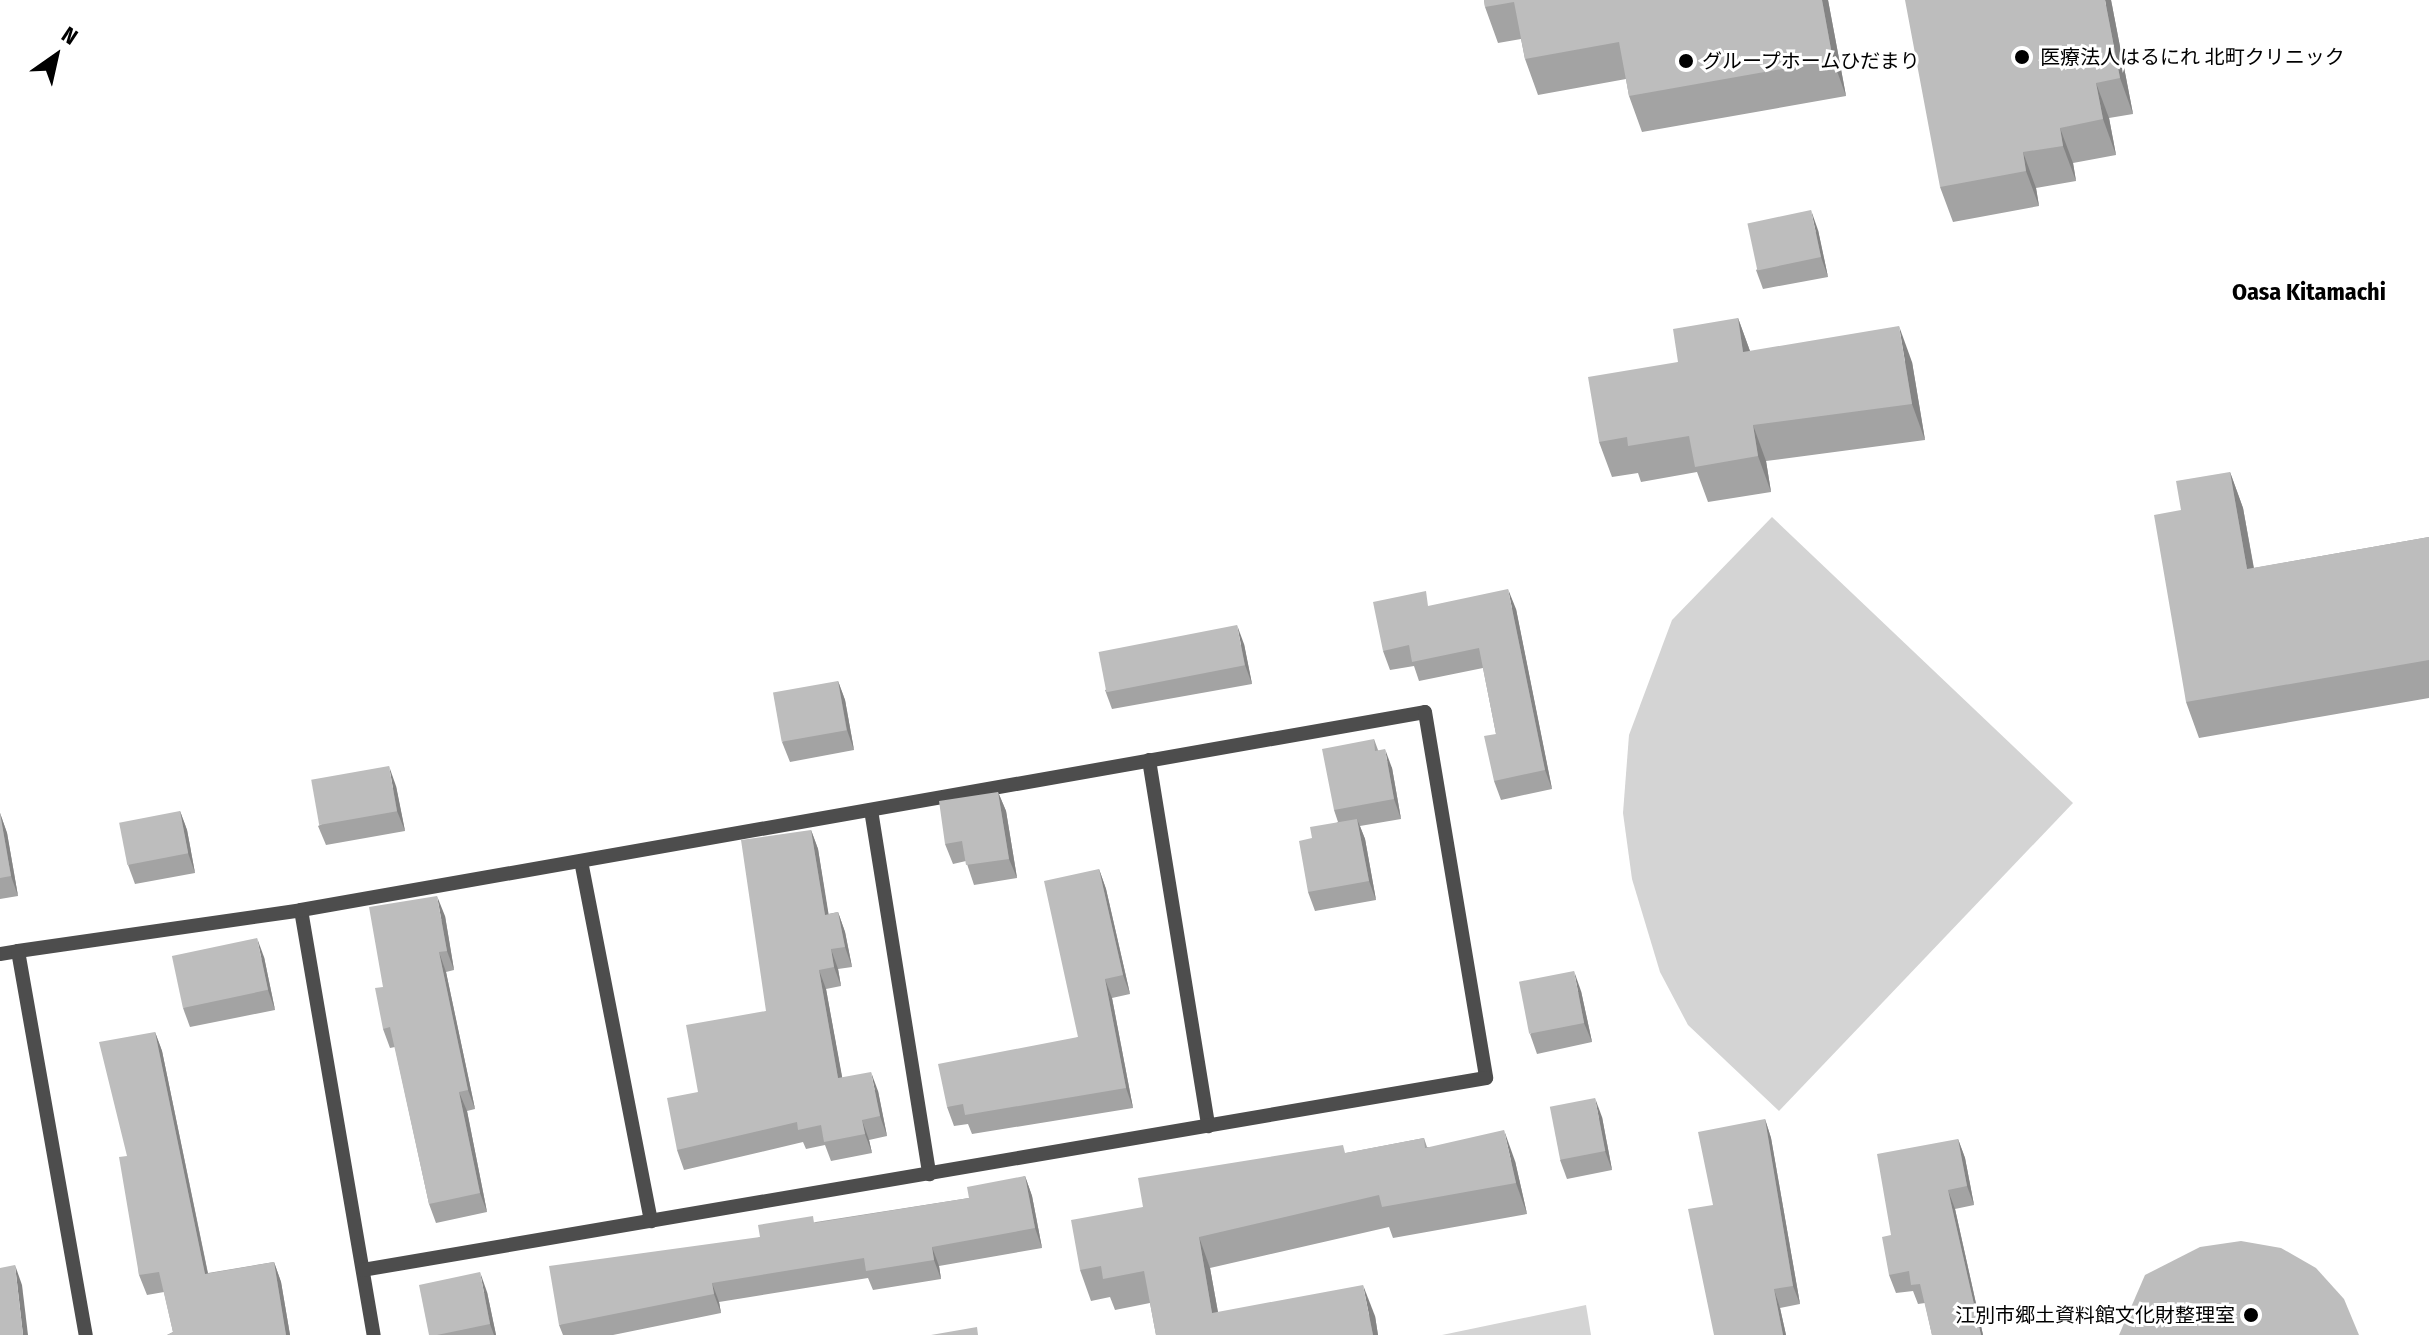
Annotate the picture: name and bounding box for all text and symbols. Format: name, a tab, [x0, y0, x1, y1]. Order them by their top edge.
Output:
north arrow	[16, 16, 96, 96]
text: N	[57, 21, 83, 51]
place label: 医療法人はるにれ 北町クリニック	[2040, 45, 2345, 69]
marker: 医療法人はるにれ 北町クリニック	[2011, 46, 2033, 68]
place label: グループホームひだまり	[1702, 49, 1922, 73]
marker: グループホームひだまり	[1677, 52, 1695, 70]
district label: Oasa Kitamachi	[2232, 279, 2386, 307]
place label: 江別市郷土資料館文化財整理室	[1955, 1303, 2235, 1327]
marker: 江別市郷土資料館文化財整理室	[2242, 1306, 2260, 1324]

